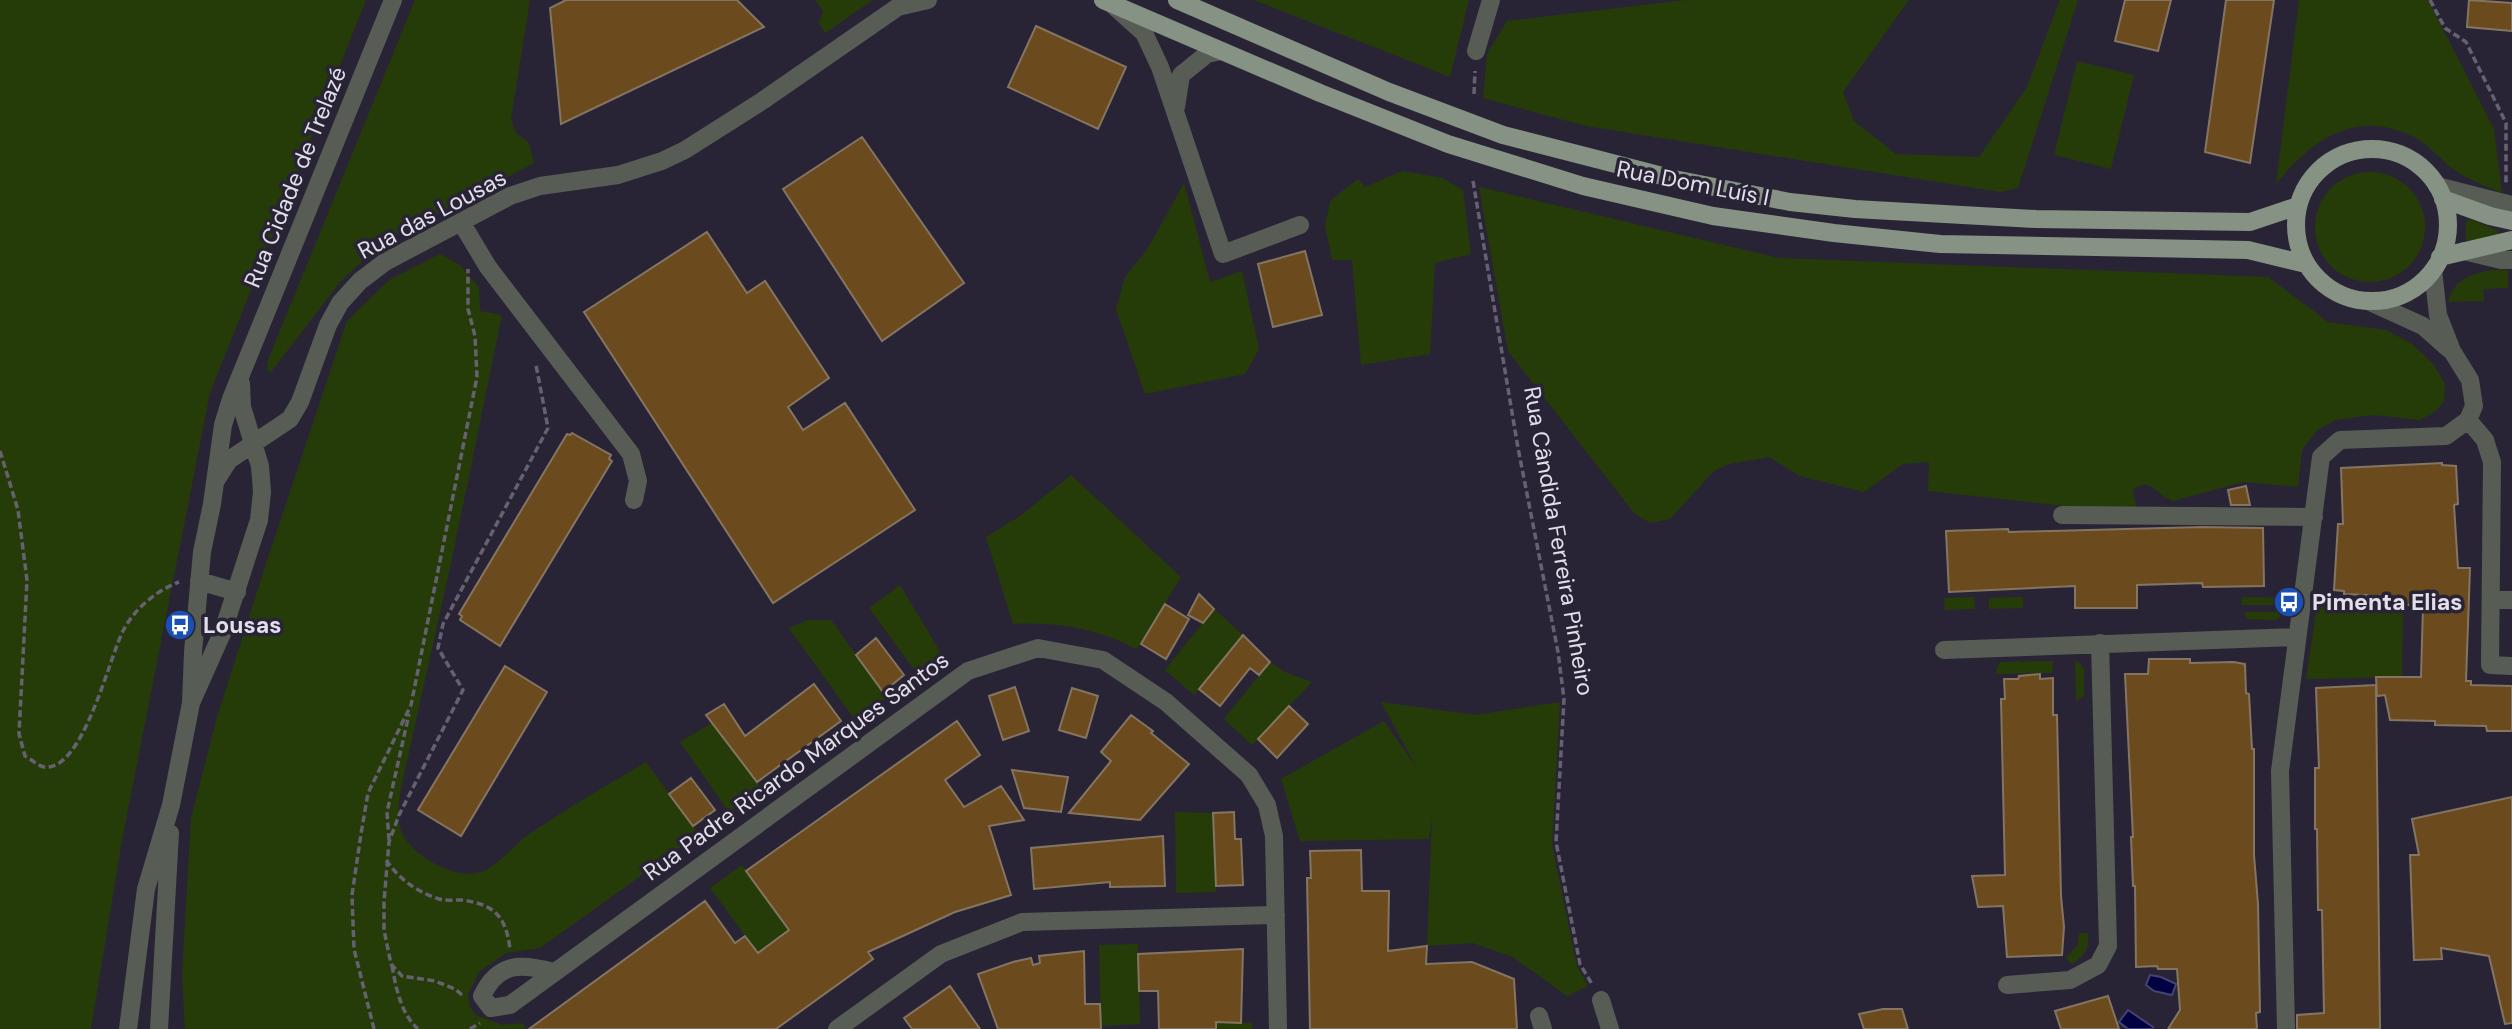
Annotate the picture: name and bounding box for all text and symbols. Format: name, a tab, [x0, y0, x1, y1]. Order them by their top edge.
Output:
street label: Rua Cidade de Trelazé	[237, 62, 353, 292]
street label: Rua Dom Luís I	[1614, 153, 1772, 213]
street label: Rua das Lousas	[352, 162, 512, 266]
street label: Rua Cândida Ferreira Pinheiro	[1517, 384, 1601, 698]
bus stop icon: Pimenta Elias	[2272, 585, 2306, 619]
place label: Pimenta Elias	[2312, 587, 2463, 617]
bus stop icon: Lousas	[163, 608, 197, 642]
place label: Lousas	[203, 610, 281, 640]
street label: Rua Padre Ricardo Marques Santos	[637, 645, 955, 887]

